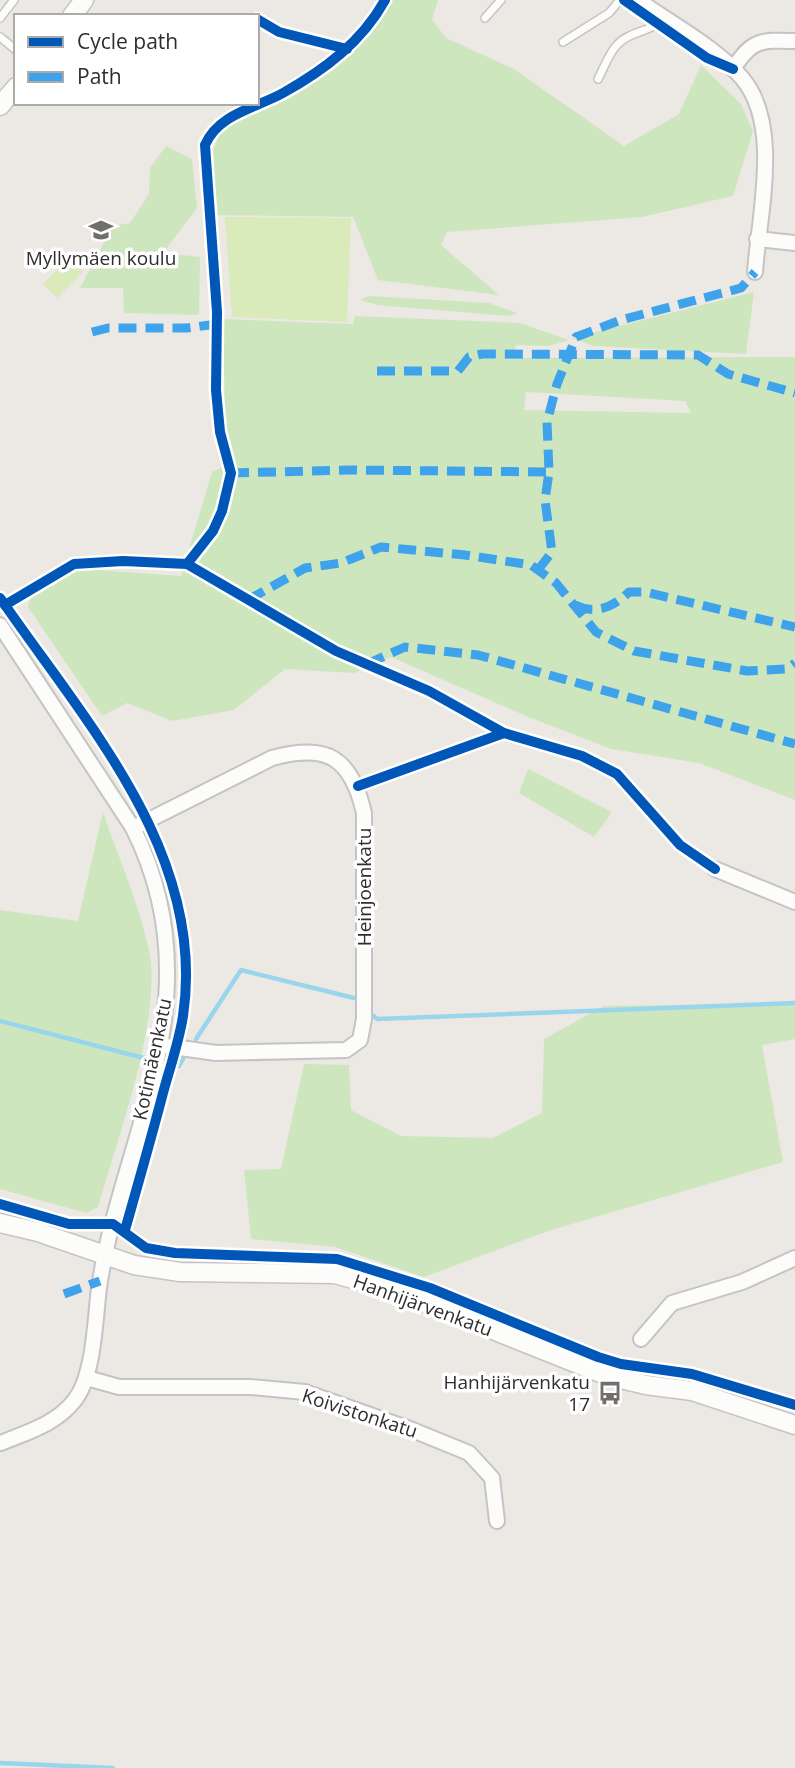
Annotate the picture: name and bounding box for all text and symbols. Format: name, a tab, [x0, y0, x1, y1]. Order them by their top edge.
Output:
legend	[14, 14, 259, 105]
text: Cycle path	[77, 27, 178, 55]
text: Path	[77, 62, 122, 90]
school or university icon: Myllymäen koulu	[87, 216, 115, 244]
place label: Myllymäen koulu	[26, 245, 176, 271]
street label: Heinjoenkatu	[351, 828, 377, 946]
street label: Kotimäenkatu	[126, 996, 178, 1122]
street label: Hanhijärvenkatu	[350, 1268, 496, 1342]
place label: Hanhijärvenkatu 17	[443, 1369, 590, 1417]
bus stop icon: Hanhijärvenkatu 17	[596, 1379, 624, 1407]
street label: Koivistonkatu	[299, 1382, 421, 1444]

